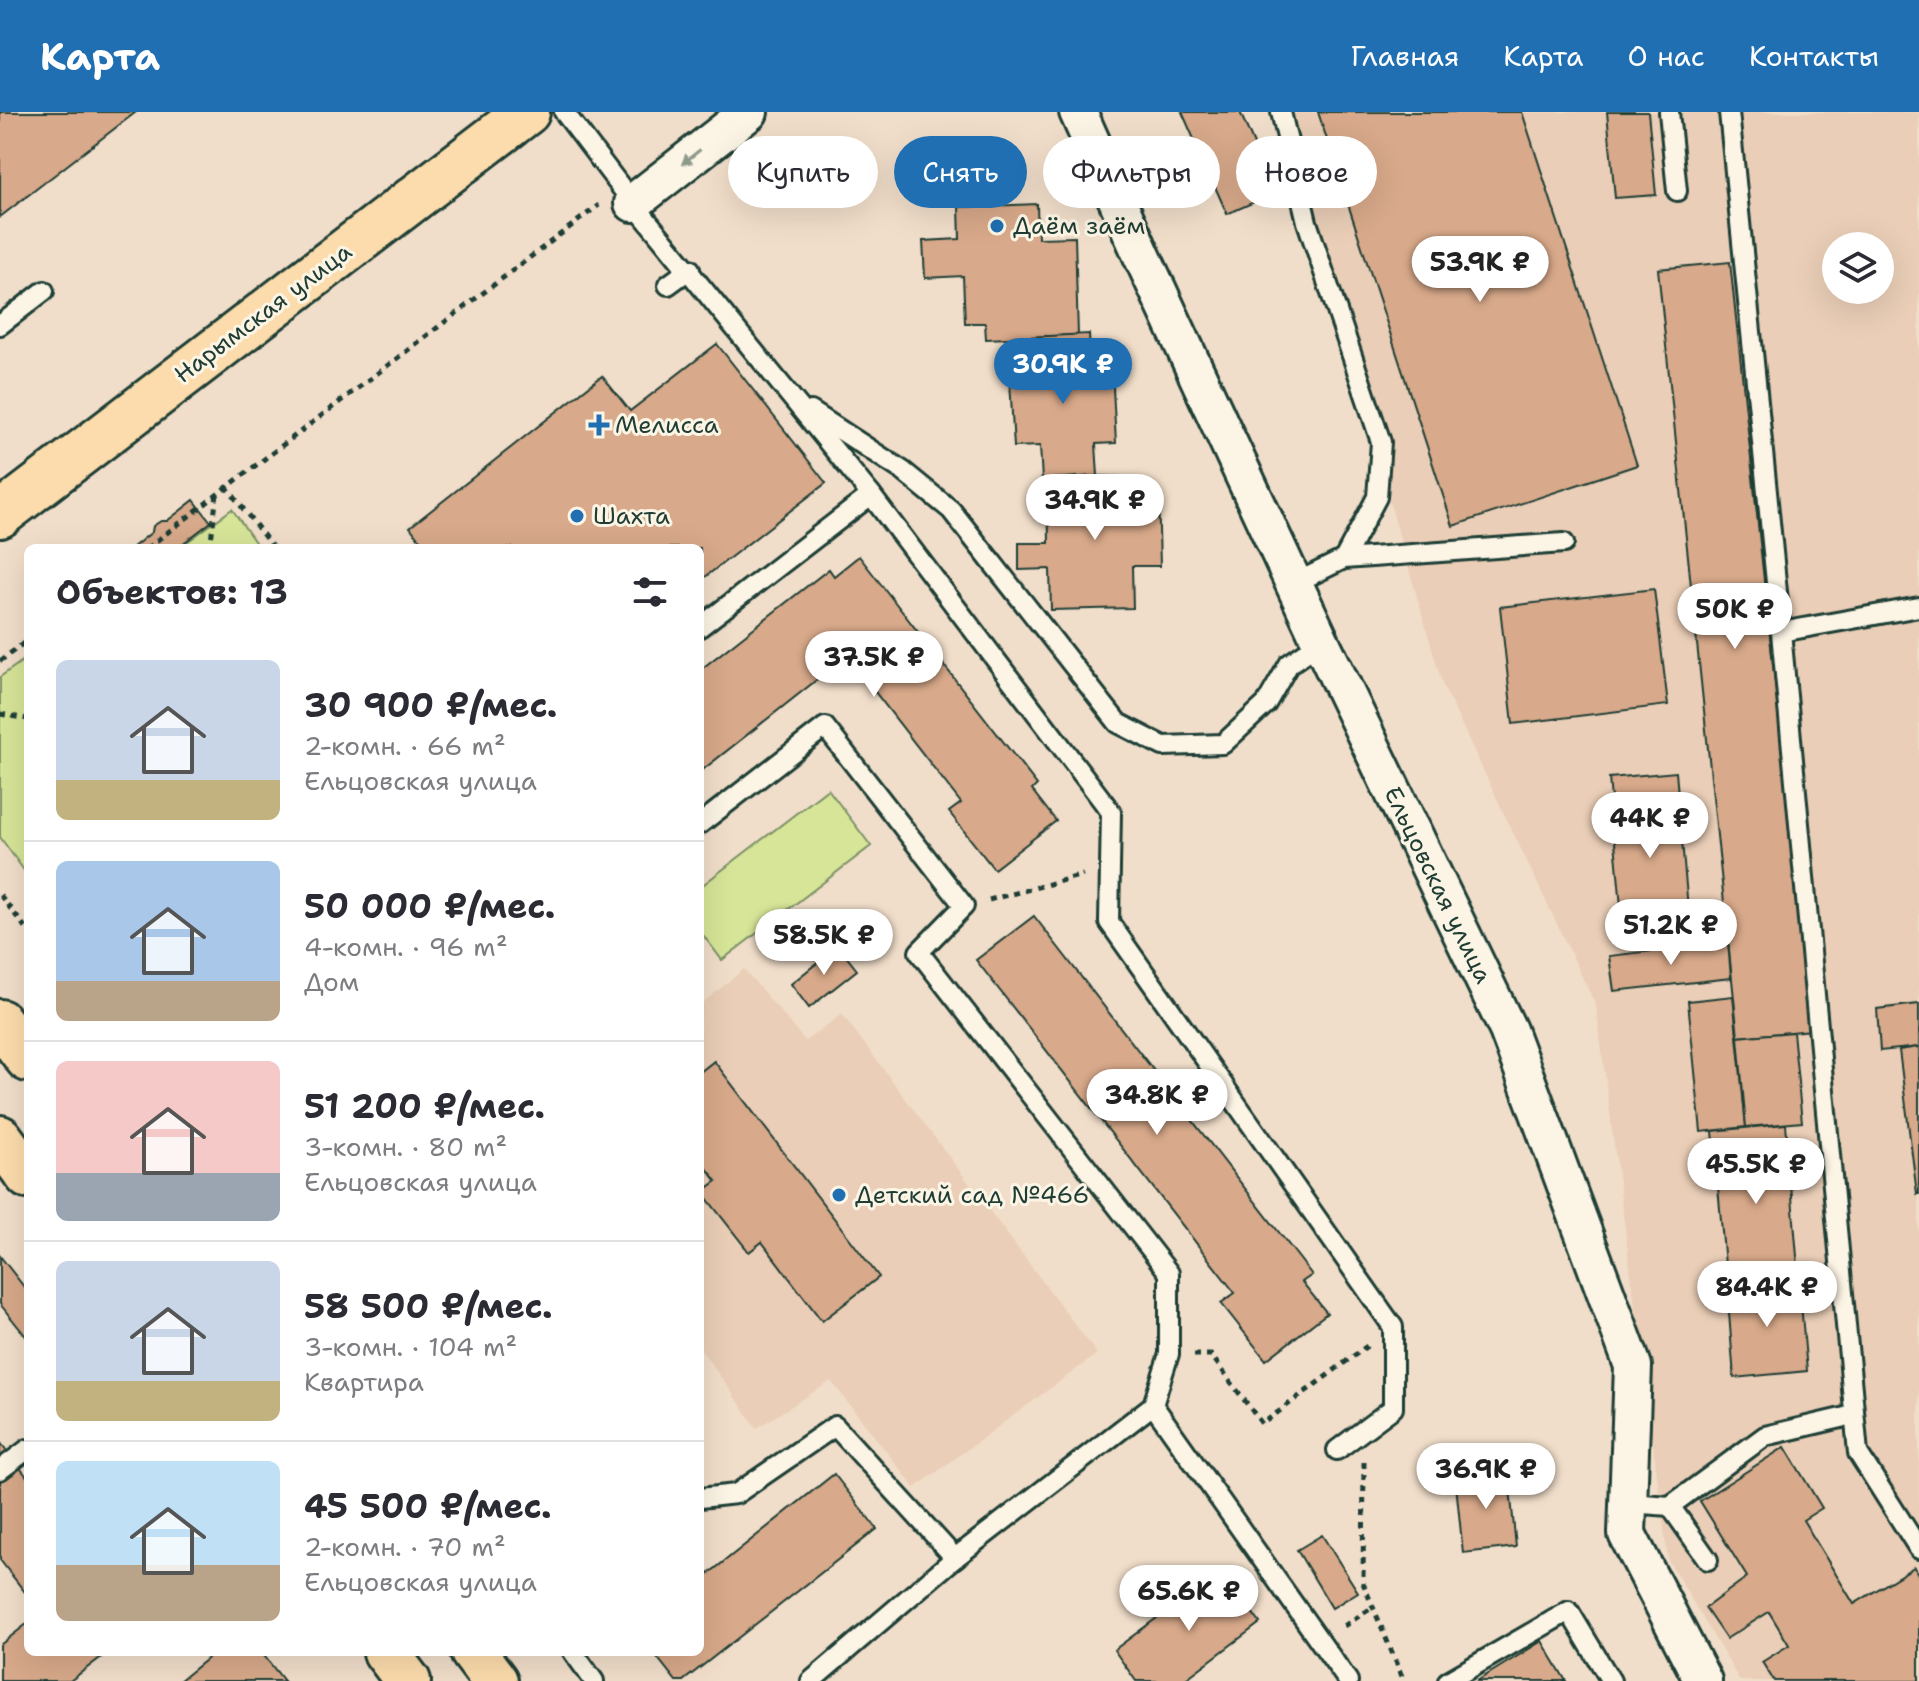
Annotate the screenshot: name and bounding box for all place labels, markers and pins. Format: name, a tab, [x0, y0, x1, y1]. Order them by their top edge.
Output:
place label: Даём заём	[1013, 210, 1145, 242]
marker: Даём заём	[988, 217, 1006, 235]
pin: 53.9K ₽	[1406, 236, 1554, 304]
pin: 30.9K ₽	[989, 338, 1137, 406]
place label: Мелисса	[615, 409, 719, 441]
marker: Мелисса	[590, 416, 608, 434]
pin: 34.9K ₽	[1021, 474, 1169, 542]
place label: Шахта	[593, 500, 670, 532]
marker: Шахта	[568, 507, 586, 525]
pin: 50K ₽	[1679, 583, 1791, 651]
pin: 37.5K ₽	[800, 631, 948, 699]
pin: 44K ₽	[1594, 792, 1706, 860]
pin: 51.2K ₽	[1597, 899, 1745, 967]
pin: 58.5K ₽	[750, 909, 898, 977]
pin: 34.8K ₽	[1083, 1069, 1231, 1137]
pin: 45.5K ₽	[1682, 1138, 1830, 1206]
place label: Детский сад №466	[855, 1179, 1089, 1211]
marker: Детский сад №466	[830, 1186, 848, 1204]
pin: 84.4K ₽	[1693, 1261, 1841, 1329]
pin: 36.9K ₽	[1412, 1443, 1560, 1511]
pin: 65.6K ₽	[1115, 1565, 1263, 1633]

